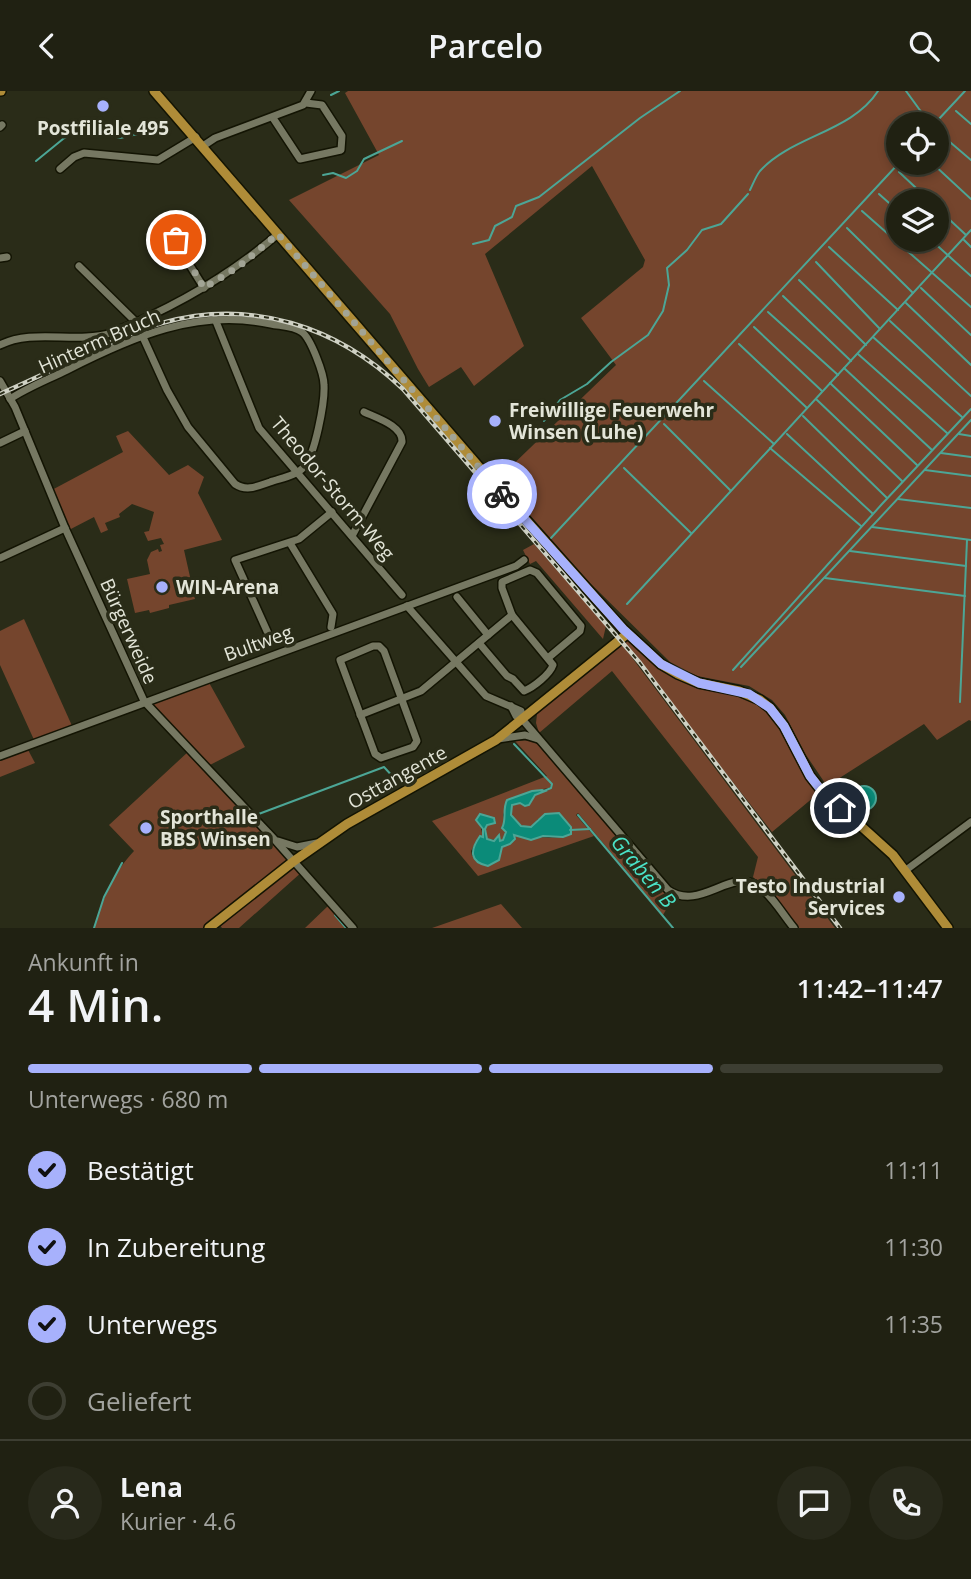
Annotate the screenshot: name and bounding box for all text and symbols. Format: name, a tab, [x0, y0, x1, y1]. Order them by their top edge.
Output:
text: Parcelo	[428, 24, 543, 67]
icon: back	[28, 27, 66, 65]
icon: search	[905, 27, 943, 65]
marker: Postfiliale 495	[95, 98, 111, 114]
map controls	[886, 112, 949, 252]
button: locate	[886, 112, 949, 175]
place label: Postfiliale 495	[37, 115, 169, 141]
button: layers	[886, 189, 949, 252]
pin	[146, 210, 206, 270]
icon: bag	[157, 221, 195, 259]
street label: Hinterm Bruch	[34, 303, 164, 379]
place label: Freiwillige Feuerwehr Winsen (Luhe)	[509, 397, 714, 445]
street label: Theodor-Storm-Weg	[265, 411, 401, 565]
marker: Freiwillige Feuerwehr Winsen (Luhe)	[487, 413, 503, 429]
courier	[467, 459, 537, 529]
icon: bike	[483, 475, 521, 513]
street label: Bürgerweide	[94, 574, 164, 688]
place label: WIN-Arena	[176, 574, 279, 600]
marker: WIN-Arena	[154, 579, 170, 595]
street label: Bultweg	[220, 619, 296, 667]
street label: Osttangente	[343, 739, 451, 815]
pin	[810, 778, 870, 838]
icon: home	[821, 789, 859, 827]
place label: Sporthalle BBS Winsen	[160, 804, 271, 852]
marker: Sporthalle BBS Winsen	[138, 820, 154, 836]
water label: Graben B	[605, 829, 683, 914]
place label: Testo Industrial Services	[736, 873, 885, 921]
marker: Testo Industrial Services	[891, 889, 907, 905]
text: Ankunft in	[28, 946, 139, 978]
text: 11:42–11:47	[797, 970, 943, 1006]
text: 4 Min.	[28, 973, 163, 1035]
text: Unterwegs · 680 m	[28, 1083, 228, 1115]
icon: check	[28, 1151, 66, 1189]
text: Bestätigt	[87, 1152, 194, 1188]
text: 11:11	[884, 1154, 943, 1186]
icon: check	[28, 1228, 66, 1266]
text: In Zubereitung	[87, 1229, 265, 1265]
text: 11:30	[884, 1231, 943, 1263]
icon: check	[28, 1305, 66, 1343]
text: Unterwegs	[87, 1306, 218, 1342]
text: 11:35	[884, 1308, 943, 1340]
text: Geliefert	[87, 1383, 191, 1419]
button: person	[28, 1466, 102, 1540]
button: chat	[777, 1466, 851, 1540]
button: phone	[869, 1466, 943, 1540]
text: Lena	[120, 1469, 183, 1505]
text: Kurier · 4.6	[120, 1505, 236, 1537]

